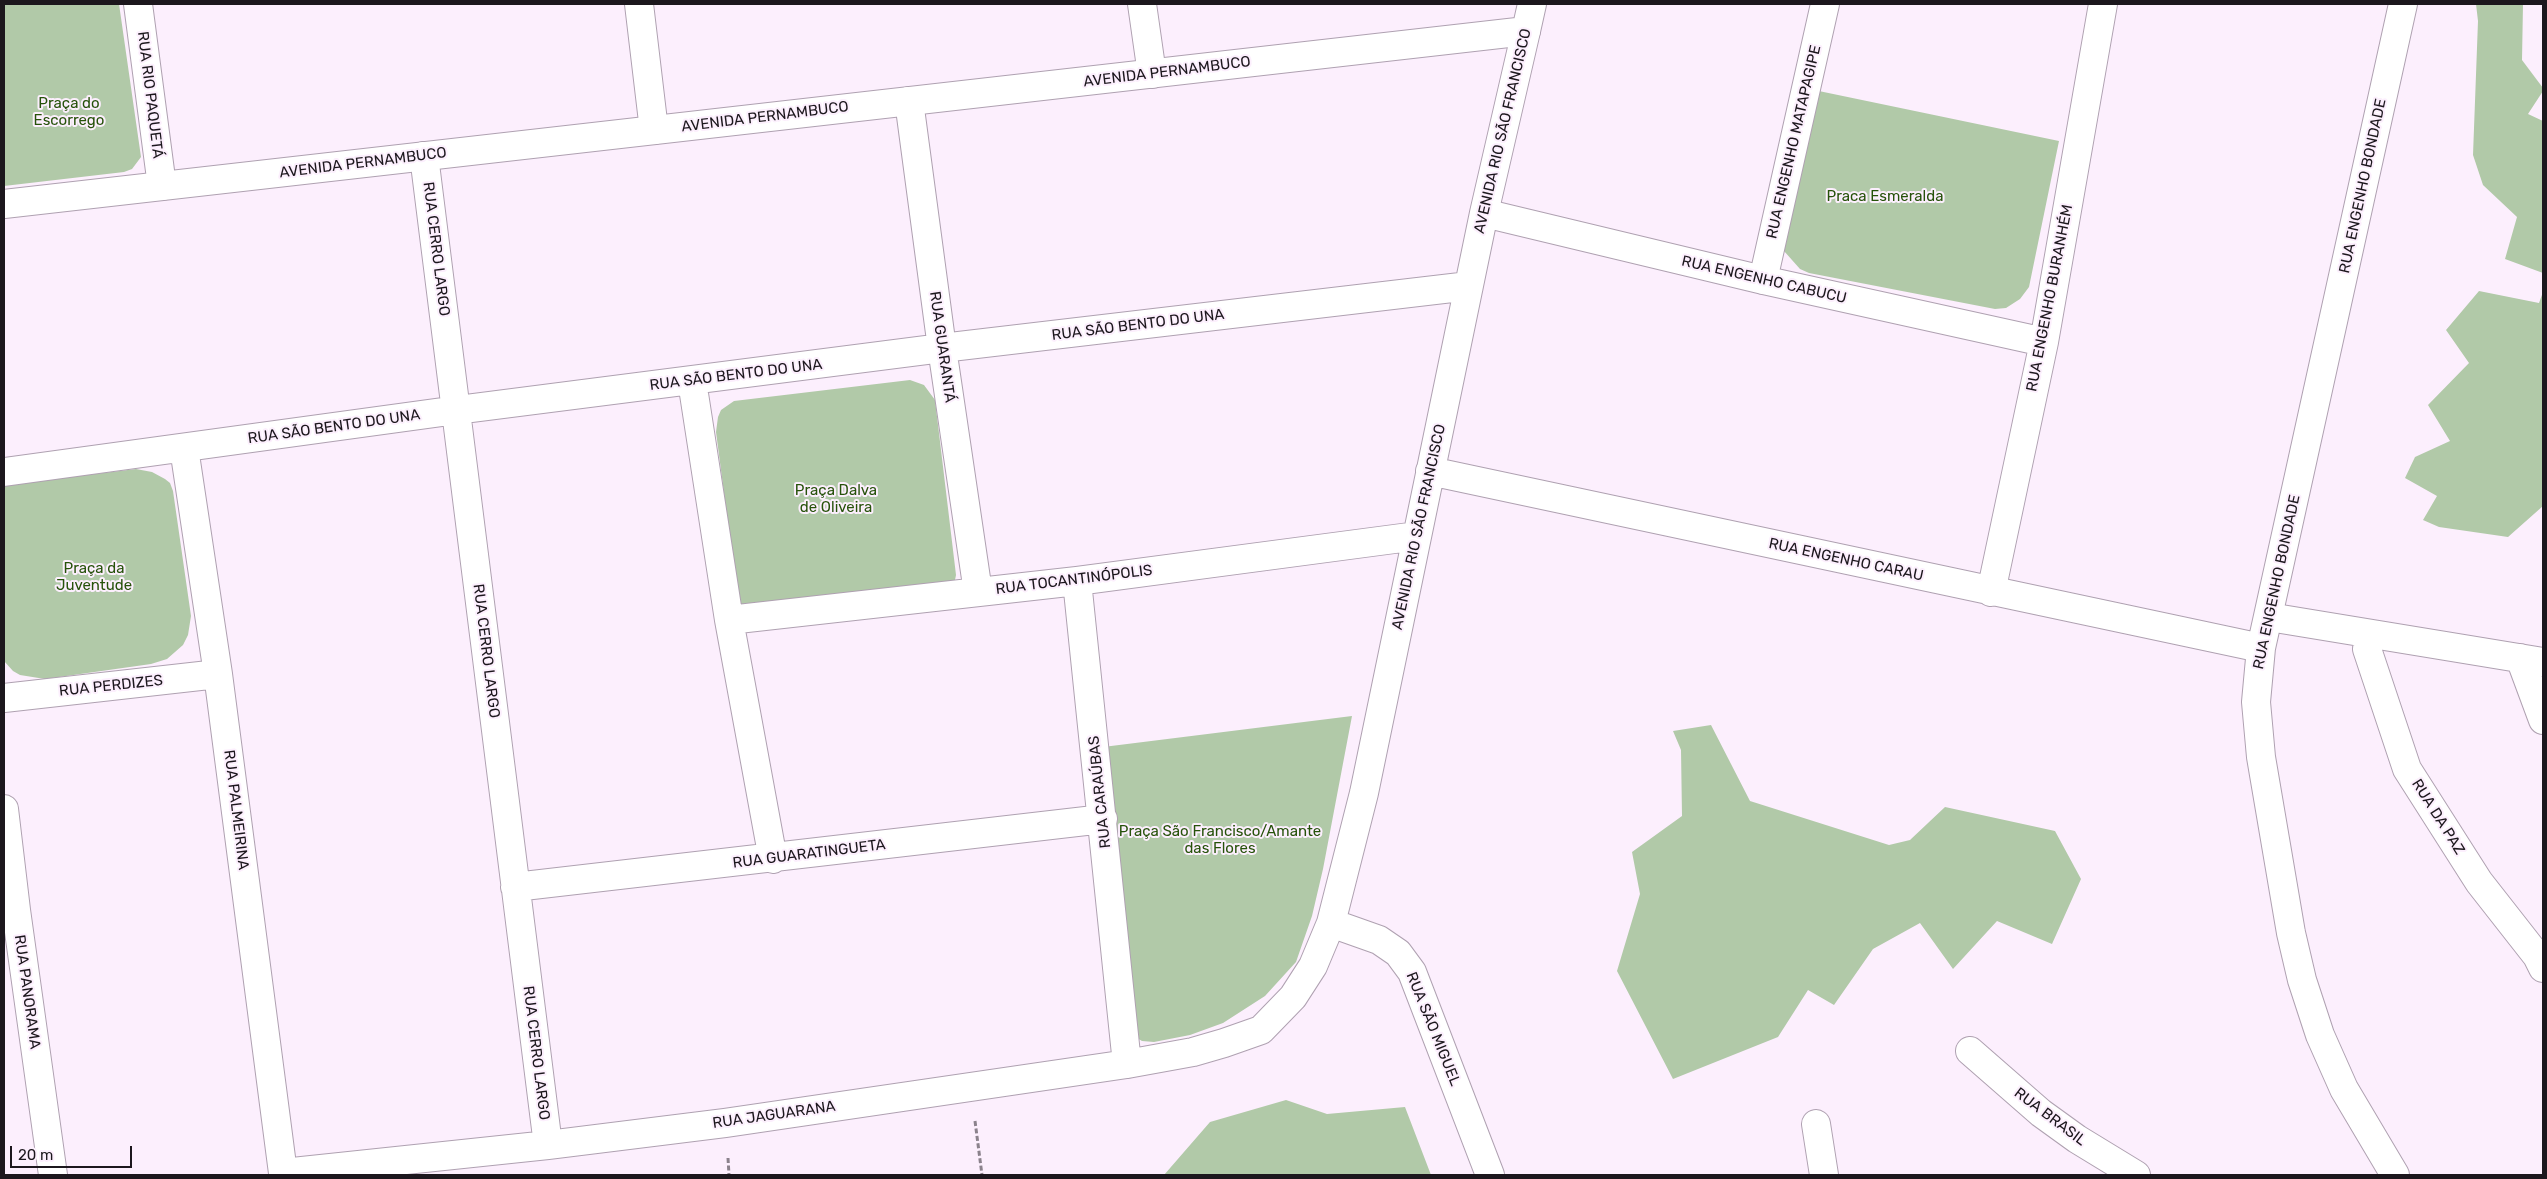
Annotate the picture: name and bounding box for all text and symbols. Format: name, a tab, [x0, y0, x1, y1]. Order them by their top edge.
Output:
street label: AVENIDA RIO SÃO FRANCISCO	[1471, 27, 1535, 235]
street label: RUA RIO PAQUETÁ	[133, 30, 167, 160]
street label: RUA ENGENHO MATAPAGIPE	[1763, 43, 1825, 241]
street label: AVENIDA PERNAMBUCO	[1082, 53, 1252, 91]
park label: Praça do Escorrego	[34, 95, 104, 130]
street label: RUA ENGENHO BONDADE	[2336, 97, 2390, 275]
street label: AVENIDA PERNAMBUCO	[680, 98, 850, 136]
street label: AVENIDA PERNAMBUCO	[278, 144, 448, 182]
street label: RUA CERRO LARGO	[419, 181, 453, 317]
park label: Praca Esmeralda	[1827, 188, 1943, 206]
street label: RUA ENGENHO BURANHÉM	[2023, 203, 2077, 393]
street label: RUA ENGENHO CABUCU	[1680, 252, 1848, 308]
street label: RUA GUARANTÁ	[925, 290, 959, 404]
street label: RUA SÃO BENTO DO UNA	[1051, 305, 1225, 345]
street label: RUA SÃO BENTO DO UNA	[649, 355, 823, 395]
street label: RUA SÃO BENTO DO UNA	[247, 406, 421, 448]
street label: AVENIDA RIO SÃO FRANCISCO	[1388, 422, 1450, 632]
park label: Praça Dalva de Oliveira	[795, 482, 877, 517]
street label: RUA ENGENHO BONDADE	[2250, 493, 2304, 671]
street label: RUA ENGENHO CARAU	[1767, 535, 1925, 585]
park label: Praça da Juventude	[56, 560, 132, 595]
street label: RUA TOCANTINÓPOLIS	[995, 561, 1153, 599]
street label: RUA CERRO LARGO	[469, 583, 503, 719]
street label: RUA PERDIZES	[58, 672, 164, 700]
street label: RUA CARAÚBAS	[1085, 735, 1115, 849]
street label: RUA PALMEIRINA	[220, 749, 252, 871]
street label: RUA DA PAZ	[2408, 776, 2468, 858]
park label: Praça São Francisco/Amante das Flores	[1119, 823, 1321, 858]
street label: RUA GUARATINGUETA	[732, 836, 886, 872]
street label: RUA PANORAMA	[10, 934, 44, 1050]
street label: RUA SÃO MIGUEL	[1402, 970, 1464, 1088]
street label: RUA CERRO LARGO	[519, 985, 553, 1121]
street label: RUA BRASIL	[2010, 1084, 2090, 1150]
street label: RUA JAGUARANA	[711, 1097, 837, 1133]
scale bar	[12, 1136, 135, 1168]
text: 20 m	[18, 1146, 53, 1164]

